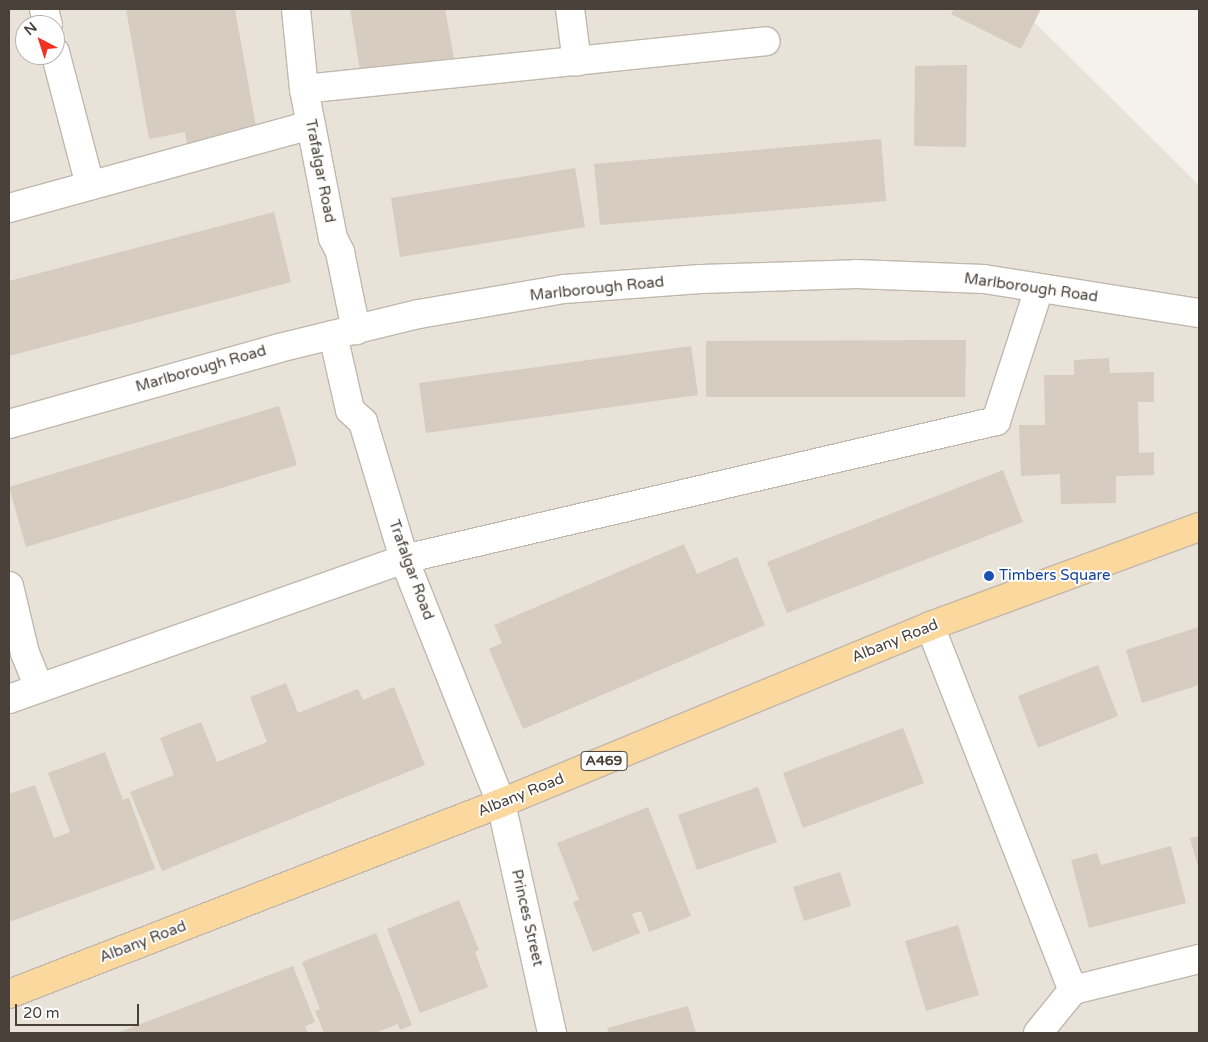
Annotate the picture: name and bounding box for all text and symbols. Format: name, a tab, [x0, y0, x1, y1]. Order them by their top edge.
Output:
north arrow	[15, 15, 65, 65]
text: N	[21, 19, 40, 39]
street label: Trafalgar Road	[301, 118, 339, 224]
street label: Marlborough Road	[963, 270, 1099, 306]
street label: Marlborough Road	[529, 273, 665, 305]
street label: Marlborough Road	[134, 342, 268, 396]
street label: Trafalgar Road	[385, 518, 437, 622]
place label: Timbers Square	[999, 567, 1111, 585]
marker: Timbers Square	[983, 570, 995, 582]
street label: Albany Road	[849, 616, 941, 666]
road number: A469	[580, 749, 628, 772]
street label: Albany Road	[475, 770, 567, 820]
street label: Princes Street	[507, 868, 547, 968]
street label: Albany Road	[97, 917, 189, 967]
scale bar	[18, 994, 141, 1026]
text: 20 m	[23, 1004, 60, 1022]

